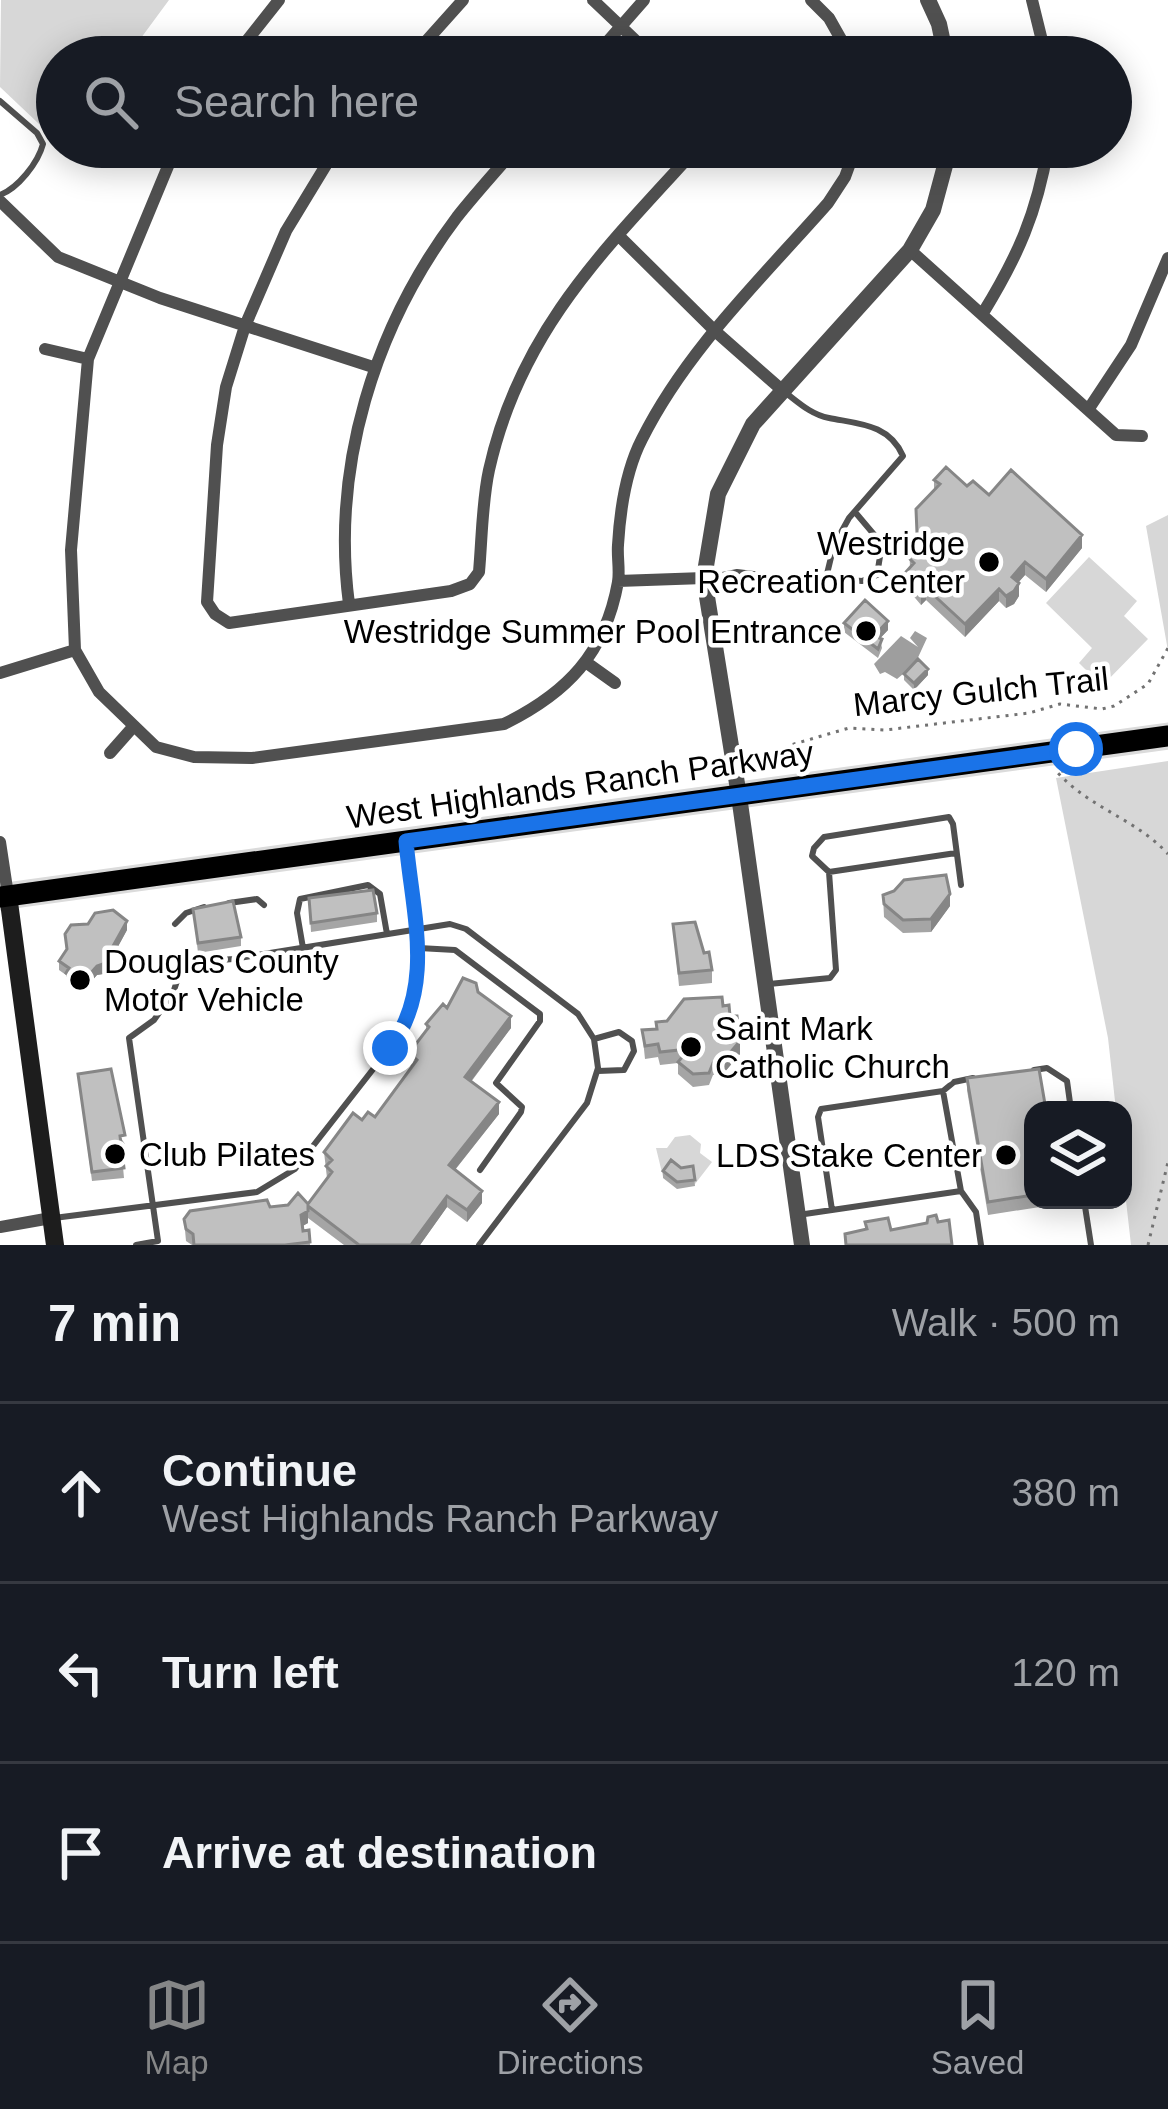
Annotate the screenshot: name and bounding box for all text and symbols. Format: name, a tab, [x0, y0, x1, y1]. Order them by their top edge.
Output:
search box	[36, 36, 1132, 168]
icon: search	[78, 69, 144, 135]
text: Search here	[174, 76, 419, 127]
place label: Westridge Recreation Center	[697, 525, 965, 600]
marker: Westridge Recreation Center	[976, 549, 1002, 575]
place label: Westridge Summer Pool Entrance	[344, 613, 842, 650]
marker: Westridge Summer Pool Entrance	[853, 618, 879, 644]
street label: Marcy Gulch Trail	[851, 660, 1111, 723]
route start	[1049, 722, 1103, 776]
street label: West Highlands Ranch Parkway	[344, 733, 816, 836]
place label: Douglas County Motor Vehicle	[104, 943, 339, 1018]
marker: Douglas County Motor Vehicle	[67, 967, 93, 993]
place label: Saint Mark Catholic Church	[715, 1010, 950, 1085]
route end	[363, 1021, 417, 1075]
marker: Saint Mark Catholic Church	[678, 1034, 704, 1060]
map controls	[1024, 1101, 1132, 1209]
button: layers	[1024, 1101, 1132, 1209]
place label: Club Pilates	[139, 1136, 315, 1173]
place label: LDS Stake Center	[716, 1137, 982, 1174]
marker: Club Pilates	[102, 1141, 128, 1167]
marker: LDS Stake Center	[993, 1142, 1019, 1168]
text: 7 min	[48, 1295, 181, 1352]
text: Walk · 500 m	[892, 1301, 1120, 1344]
text: Continue	[162, 1445, 357, 1496]
icon: ahead	[48, 1460, 114, 1526]
text: 380 m	[1012, 1471, 1120, 1514]
text: West Highlands Ranch Parkway	[162, 1497, 718, 1540]
icon: left	[48, 1640, 114, 1706]
text: Turn left	[162, 1647, 339, 1698]
text: 120 m	[1012, 1651, 1120, 1694]
icon: arrive	[48, 1820, 114, 1886]
text: Arrive at destination	[162, 1827, 597, 1878]
tab: Map	[144, 1972, 210, 2082]
tab: Directions	[497, 1972, 644, 2082]
tab: Saved	[931, 1972, 1024, 2082]

